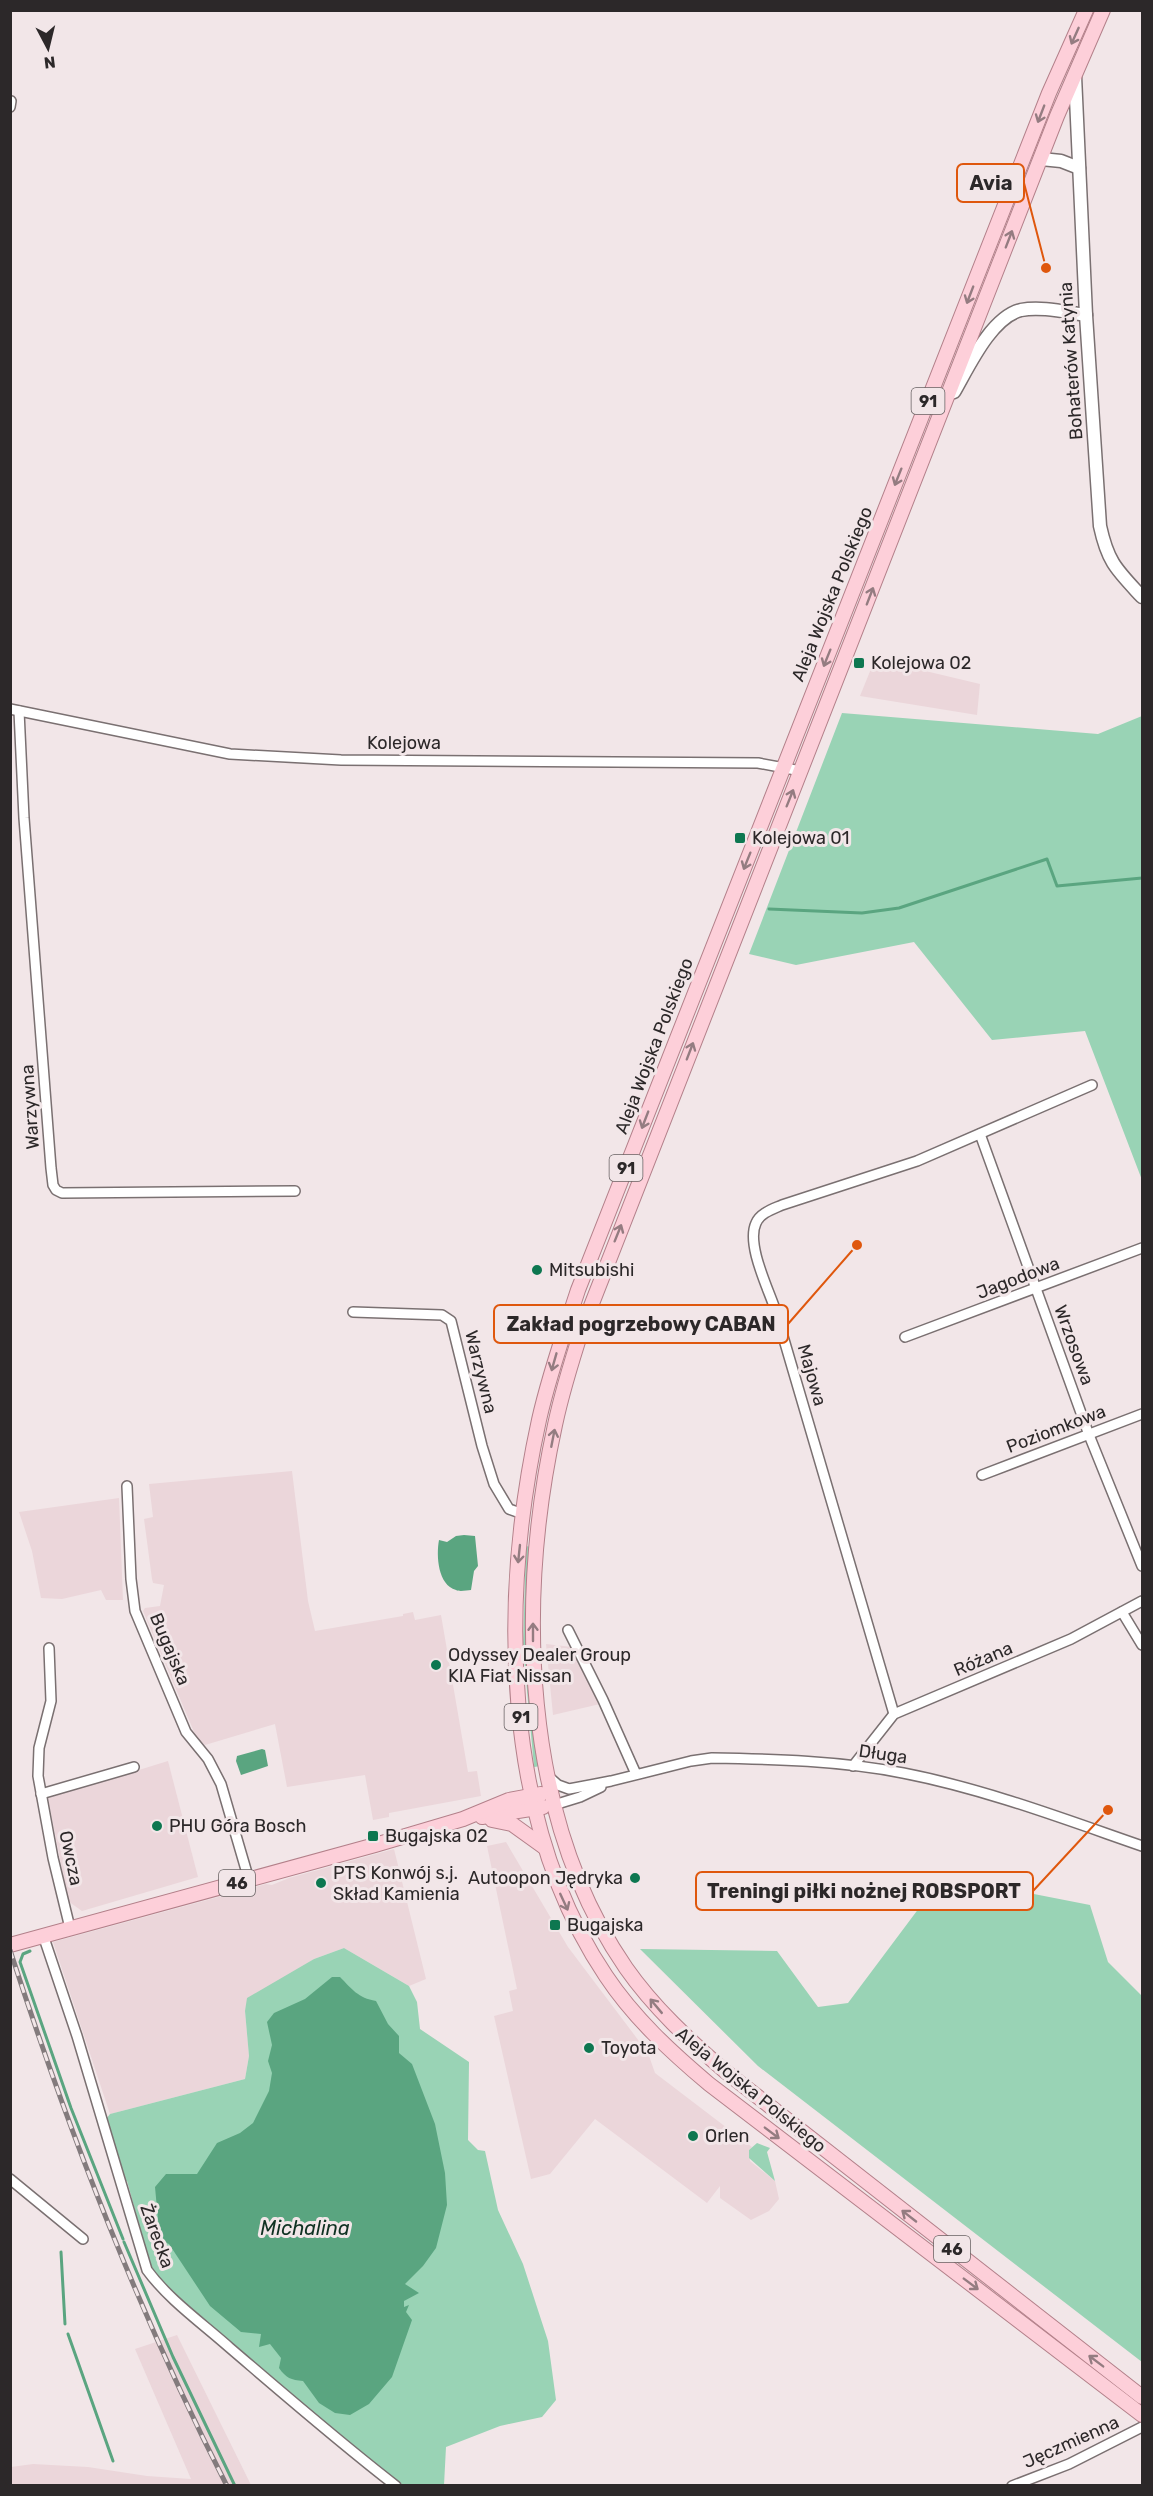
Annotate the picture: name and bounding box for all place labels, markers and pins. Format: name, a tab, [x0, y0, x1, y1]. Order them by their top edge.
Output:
callout: Avia	[957, 164, 1024, 202]
place label: Kolejowa 02	[871, 652, 971, 674]
marker: Kolejowa 02	[852, 656, 866, 670]
place label: Kolejowa 01	[752, 827, 849, 849]
marker: Kolejowa 01	[733, 831, 747, 845]
place label: Mitsubishi	[549, 1259, 634, 1281]
marker: Mitsubishi	[530, 1263, 544, 1277]
callout: Zakład pogrzebowy CABAN	[494, 1305, 788, 1343]
place label: Odyssey Dealer Group KIA Fiat Nissan	[448, 1644, 631, 1687]
marker: Odyssey Dealer Group KIA Fiat Nissan	[429, 1658, 443, 1672]
place label: PHU Góra Bosch	[169, 1815, 307, 1837]
marker: PHU Góra Bosch	[150, 1819, 164, 1833]
place label: Bugajska 02	[385, 1825, 488, 1847]
marker: Bugajska 02	[366, 1829, 380, 1843]
place label: PTS Konwój s.j. Skład Kamienia	[333, 1862, 460, 1905]
place label: Autoopon Jędryka	[468, 1867, 623, 1889]
marker: Autoopon Jędryka	[628, 1871, 642, 1885]
callout: Treningi piłki nożnej ROBSPORT	[696, 1872, 1033, 1910]
marker: PTS Konwój s.j. Skład Kamienia	[314, 1876, 328, 1890]
place label: Bugajska	[567, 1914, 644, 1936]
marker: Bugajska	[548, 1918, 562, 1932]
place label: Toyota	[601, 2037, 657, 2059]
marker: Toyota	[582, 2041, 596, 2055]
place label: Orlen	[705, 2125, 749, 2147]
marker: Orlen	[686, 2129, 700, 2143]

